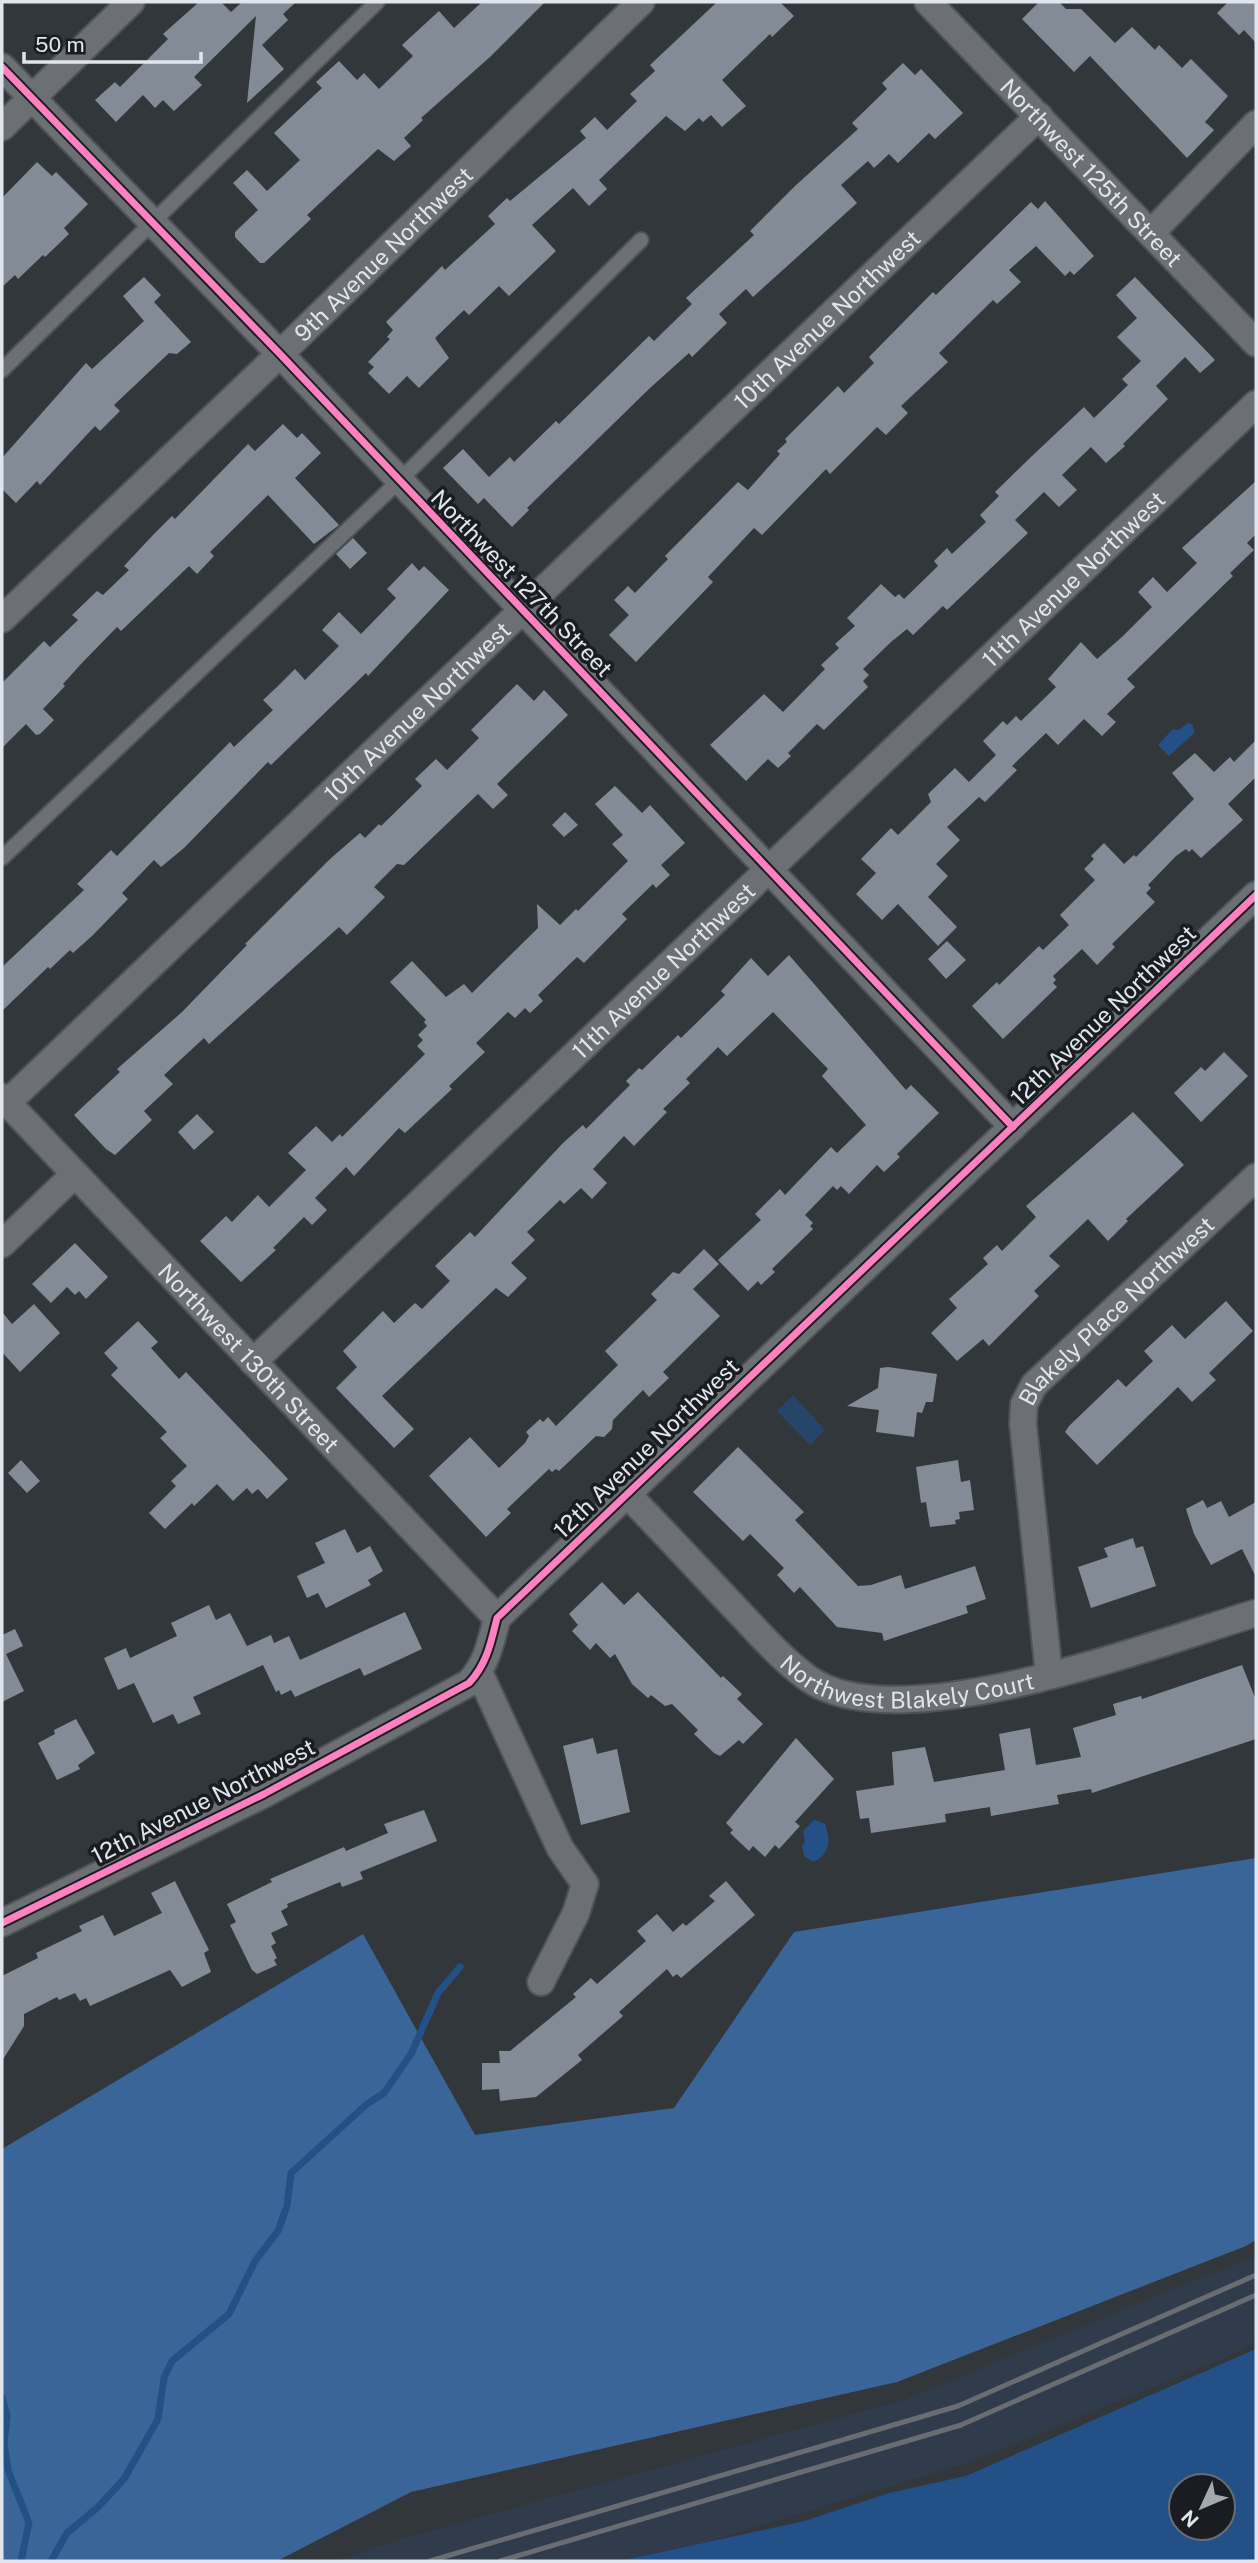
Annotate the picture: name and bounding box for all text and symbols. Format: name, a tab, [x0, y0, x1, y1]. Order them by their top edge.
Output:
scale bar	[24, 21, 201, 65]
text: 50 m	[35, 32, 85, 57]
street label: Northwest 125th Street	[995, 73, 1188, 272]
street label: 9th Avenue Northwest	[288, 161, 478, 346]
street label: 10th Avenue Northwest	[728, 224, 925, 414]
street label: Northwest 127th Street	[426, 484, 618, 682]
street label: 11th Avenue Northwest	[976, 485, 1170, 672]
street label: 10th Avenue Northwest	[318, 616, 516, 806]
street label: 11th Avenue Northwest	[566, 877, 760, 1064]
street label: 12th Avenue Northwest	[1005, 920, 1201, 1110]
street label: Blakely Place Northwest	[1012, 1210, 1219, 1410]
street label: Northwest 130th Street	[153, 1257, 345, 1457]
street label: 12th Avenue Northwest	[548, 1353, 744, 1543]
street label: Northwest Blakely Court	[775, 1649, 1036, 1713]
street label: 12th Avenue Northwest	[87, 1733, 319, 1869]
north arrow	[1167, 2472, 1237, 2542]
text: N	[1177, 2506, 1203, 2532]

